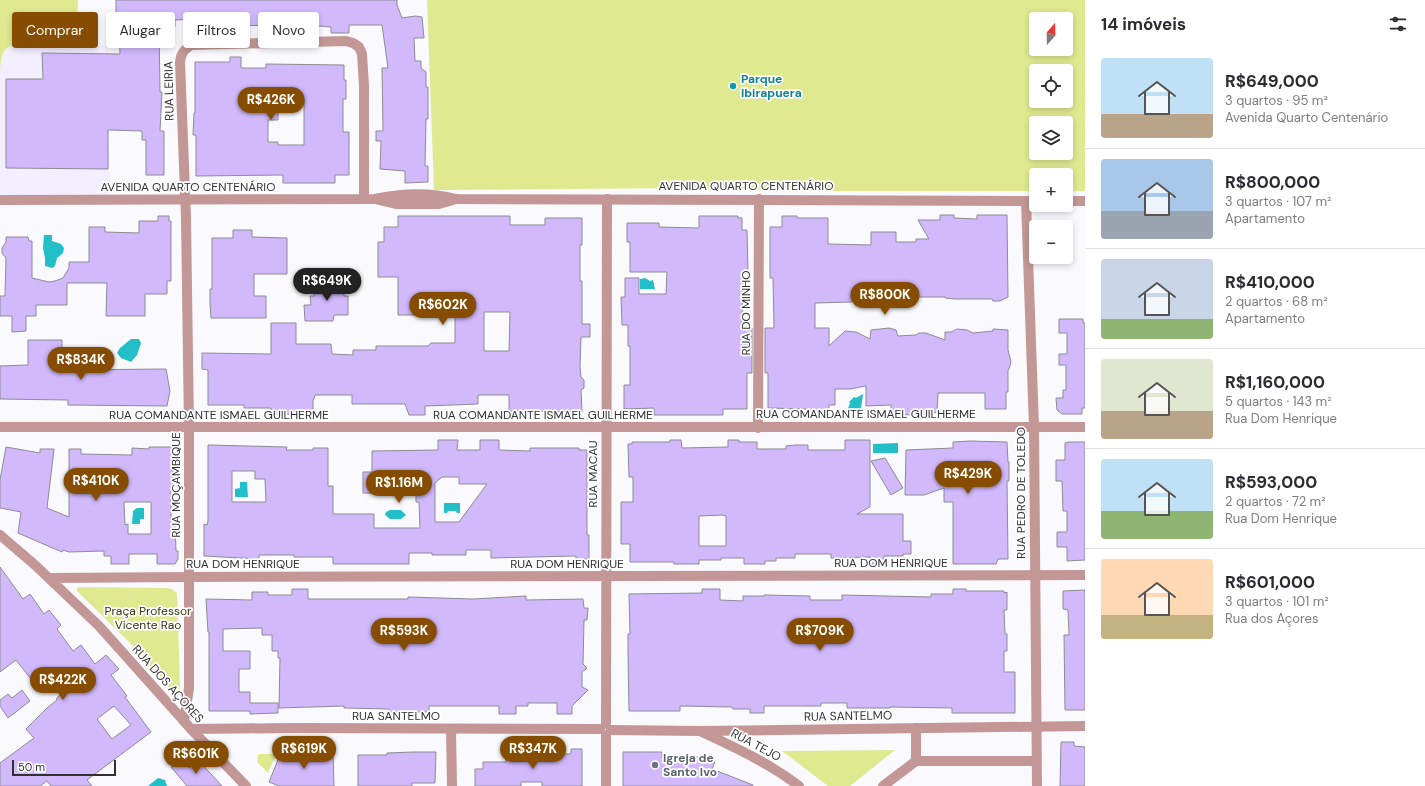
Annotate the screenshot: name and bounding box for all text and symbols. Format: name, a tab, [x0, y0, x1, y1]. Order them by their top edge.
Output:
chip: Comprar	[12, 12, 98, 48]
chip: Alugar	[106, 12, 175, 48]
chip: Filtros	[183, 12, 250, 48]
chip: Novo	[258, 12, 319, 48]
north arrow	[1029, 12, 1073, 56]
map controls	[1029, 12, 1073, 264]
text: 14 imóveis	[1101, 13, 1186, 35]
icon: filters	[1387, 13, 1409, 35]
street label: RUA LEIRIA	[160, 61, 178, 121]
button: locate	[1029, 64, 1073, 108]
text: R$649,000	[1225, 70, 1319, 92]
place label: Parque Ibirapuera	[741, 71, 802, 101]
icon: home	[1133, 74, 1181, 122]
marker: Parque Ibirapuera	[728, 81, 738, 91]
pin: R$426K	[238, 87, 304, 121]
text: R$426K	[247, 91, 295, 108]
text: 3 quartos · 95 m²	[1225, 92, 1328, 109]
text: Avenida Quarto Centenário	[1225, 109, 1388, 126]
button: layers	[1029, 116, 1073, 160]
button: +	[1029, 168, 1073, 212]
text: R$800,000	[1225, 171, 1320, 193]
icon: home	[1133, 175, 1181, 223]
street label: AVENIDA QUARTO CENTENÁRIO	[659, 178, 833, 194]
street label: AVENIDA QUARTO CENTENÁRIO	[101, 179, 275, 195]
text: 3 quartos · 107 m²	[1225, 193, 1331, 210]
text: Apartamento	[1225, 210, 1305, 227]
button: −	[1029, 220, 1073, 264]
pin: R$649K	[294, 268, 360, 302]
street label: RUA DO MINHO	[738, 270, 754, 356]
text: R$410,000	[1225, 271, 1315, 293]
text: R$649K	[302, 272, 352, 289]
icon: home	[1133, 275, 1181, 323]
pin: R$800K	[852, 282, 918, 316]
text: R$800K	[859, 286, 911, 303]
pin: R$602K	[410, 292, 476, 326]
text: 2 quartos · 68 m²	[1225, 293, 1327, 310]
text: R$602K	[418, 296, 468, 313]
text: Apartamento	[1225, 310, 1305, 327]
pin: R$834K	[48, 347, 114, 381]
text: R$834K	[56, 351, 106, 368]
text: R$1,160,000	[1225, 371, 1325, 393]
icon: home	[1133, 375, 1181, 423]
text: 5 quartos · 143 m²	[1225, 393, 1331, 410]
street label: RUA COMANDANTE ISMAEL GUILHERME	[756, 406, 976, 422]
street label: RUA COMANDANTE ISMAEL GUILHERME	[109, 407, 329, 423]
street label: RUA COMANDANTE ISMAEL GUILHERME	[433, 407, 653, 423]
text: Rua Dom Henrique	[1225, 410, 1337, 427]
street label: RUA PEDRO DE TOLEDO	[1013, 427, 1029, 559]
street label: RUA MOÇAMBIQUE	[168, 432, 184, 538]
street label: RUA MACAU	[585, 440, 601, 508]
pin: R$429K	[935, 461, 1001, 495]
text: R$429K	[944, 465, 992, 482]
pin: R$410K	[63, 468, 129, 502]
pin: R$1.16M	[362, 470, 436, 504]
text: R$593,000	[1225, 471, 1317, 493]
text: R$410K	[73, 472, 119, 489]
text: R$1.16M	[375, 474, 423, 491]
icon: home	[1133, 475, 1181, 523]
text: 2 quartos · 72 m²	[1225, 493, 1326, 510]
text: Rua Dom Henrique	[1225, 510, 1337, 527]
street label: RUA DOM HENRIQUE	[834, 555, 948, 571]
street label: RUA DOM HENRIQUE	[186, 556, 300, 572]
street label: RUA DOM HENRIQUE	[510, 556, 624, 572]
text: R$601,000	[1225, 571, 1315, 593]
icon: home	[1133, 575, 1181, 623]
text: 3 quartos · 101 m²	[1225, 593, 1329, 610]
park label: Praça Professor Vicente Rao	[104, 603, 192, 633]
text: Rua dos Açores	[1225, 610, 1318, 627]
pin: R$593K	[371, 618, 437, 652]
pin: R$709K	[787, 618, 853, 652]
text: R$593K	[380, 622, 428, 639]
text: R$709K	[796, 622, 844, 639]
street label: RUA DOS AÇORES	[129, 642, 207, 726]
pin: R$422K	[30, 667, 96, 701]
text: R$422K	[39, 671, 87, 688]
street label: RUA SANTELMO	[804, 707, 892, 725]
street label: RUA SANTELMO	[352, 708, 440, 724]
street label: RUA TEJO	[728, 725, 784, 765]
pin: R$619K	[271, 736, 337, 770]
pin: R$347K	[500, 736, 566, 770]
text: R$619K	[281, 740, 327, 757]
text: R$347K	[509, 740, 557, 757]
pin: R$601K	[163, 741, 229, 775]
text: R$601K	[173, 745, 219, 762]
place label: Igreja de Santo Ivo	[663, 750, 717, 780]
scale bar	[12, 758, 116, 777]
text: 50 m	[18, 760, 45, 774]
marker: Igreja de Santo Ivo	[650, 760, 660, 770]

